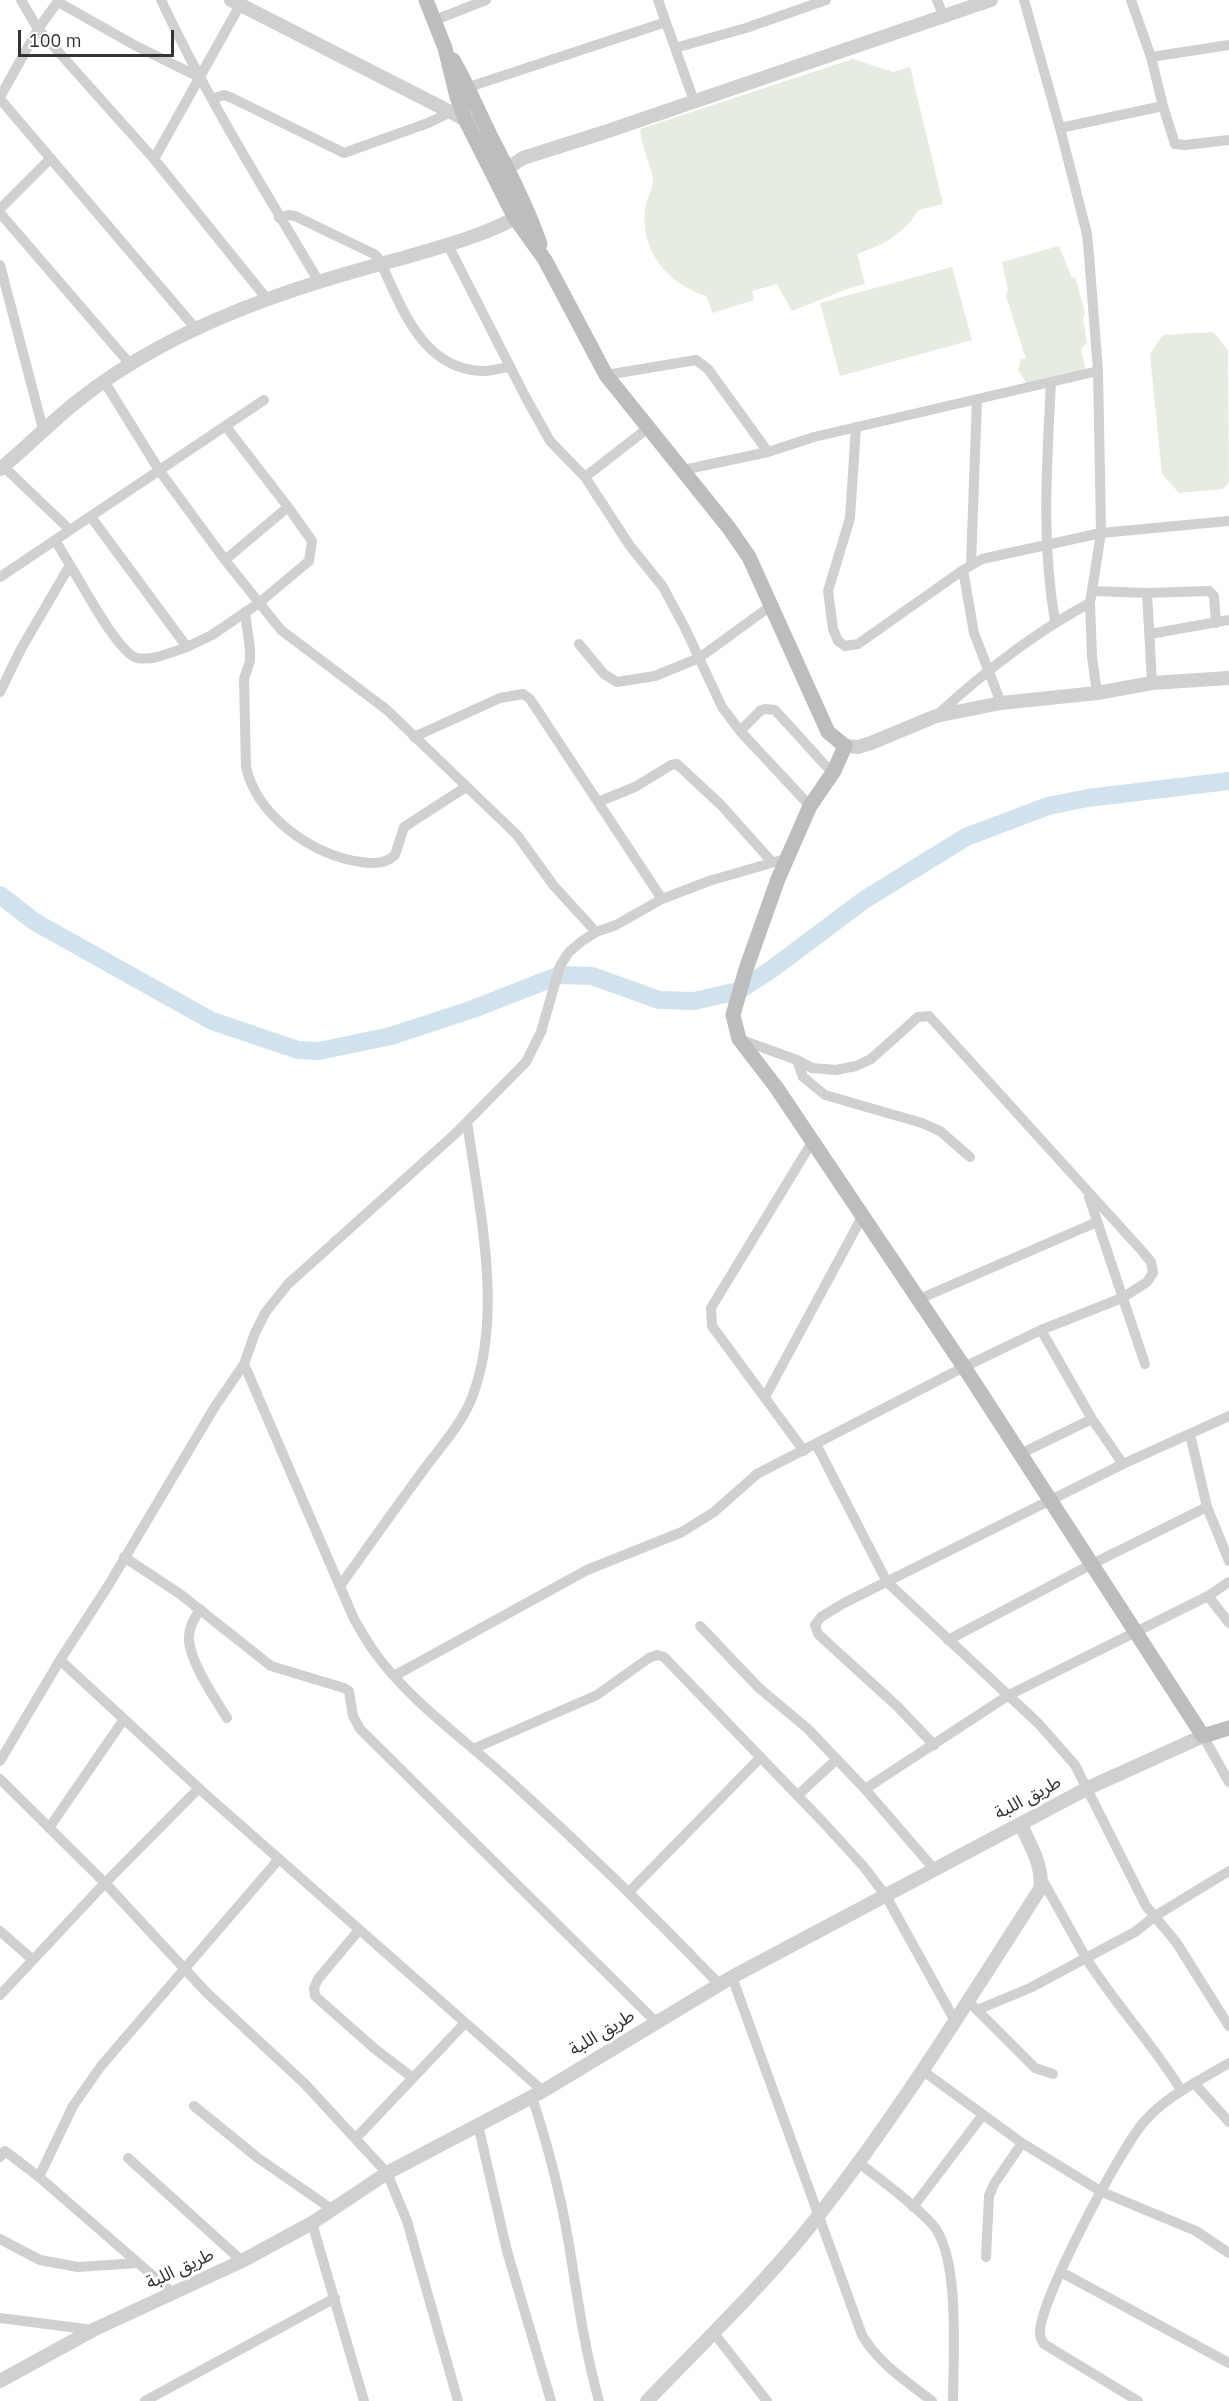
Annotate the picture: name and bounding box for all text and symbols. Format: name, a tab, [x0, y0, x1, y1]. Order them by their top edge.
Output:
scale bar	[21, 18, 177, 56]
text: 100 m	[29, 29, 81, 52]
street label: طريق اللبة	[991, 1772, 1065, 1824]
street label: طريق اللبة	[565, 2005, 639, 2061]
street label: طريق اللبة	[143, 2244, 217, 2294]

